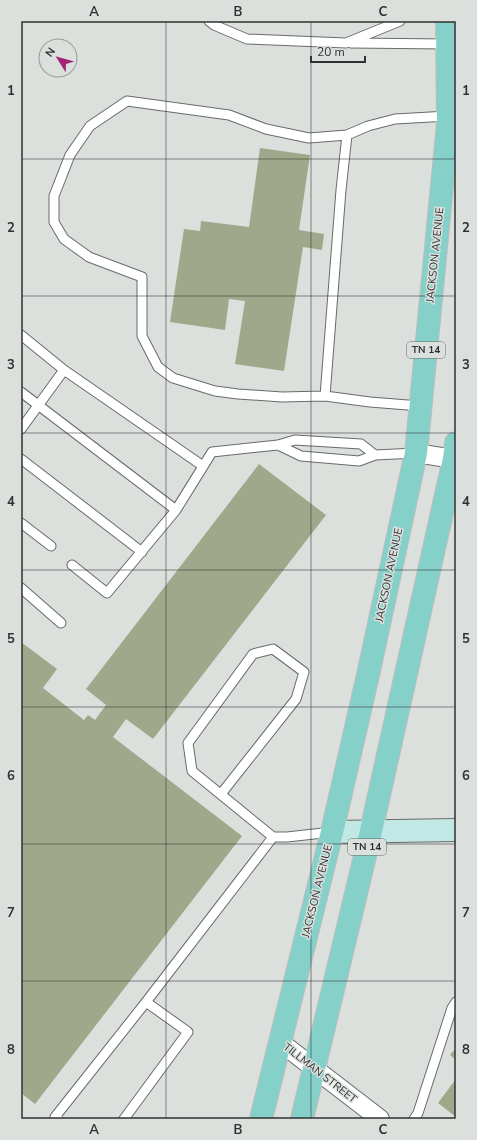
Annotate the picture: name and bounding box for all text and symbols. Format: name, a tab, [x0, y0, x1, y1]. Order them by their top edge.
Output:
text: A	[89, 3, 99, 21]
text: B	[234, 3, 243, 21]
text: C	[379, 3, 388, 21]
north arrow	[38, 38, 78, 78]
scale bar	[311, 38, 365, 64]
text: N	[42, 44, 59, 60]
text: 20 m	[317, 44, 345, 60]
text: 1	[7, 82, 15, 100]
text: 1	[462, 82, 470, 100]
street label: JACKSON AVENUE	[422, 207, 447, 304]
text: 2	[7, 219, 15, 237]
text: 2	[462, 219, 470, 237]
road number: TN 14	[407, 342, 445, 358]
text: 3	[7, 356, 15, 374]
text: 3	[462, 356, 470, 374]
text: 4	[7, 493, 15, 511]
text: 4	[462, 493, 470, 511]
street label: JACKSON AVENUE	[372, 527, 406, 624]
text: 5	[7, 630, 15, 648]
text: 5	[462, 630, 470, 648]
text: 6	[7, 767, 15, 785]
text: 6	[462, 767, 470, 785]
road number: TN 14	[348, 839, 386, 855]
street label: JACKSON AVENUE	[298, 843, 336, 940]
text: 7	[7, 904, 15, 922]
text: 7	[462, 904, 470, 922]
street label: TILLMAN STREET	[280, 1039, 360, 1107]
text: 8	[7, 1041, 15, 1059]
text: 8	[462, 1041, 470, 1059]
text: A	[89, 1121, 99, 1139]
text: B	[234, 1121, 243, 1139]
text: C	[379, 1121, 388, 1139]

